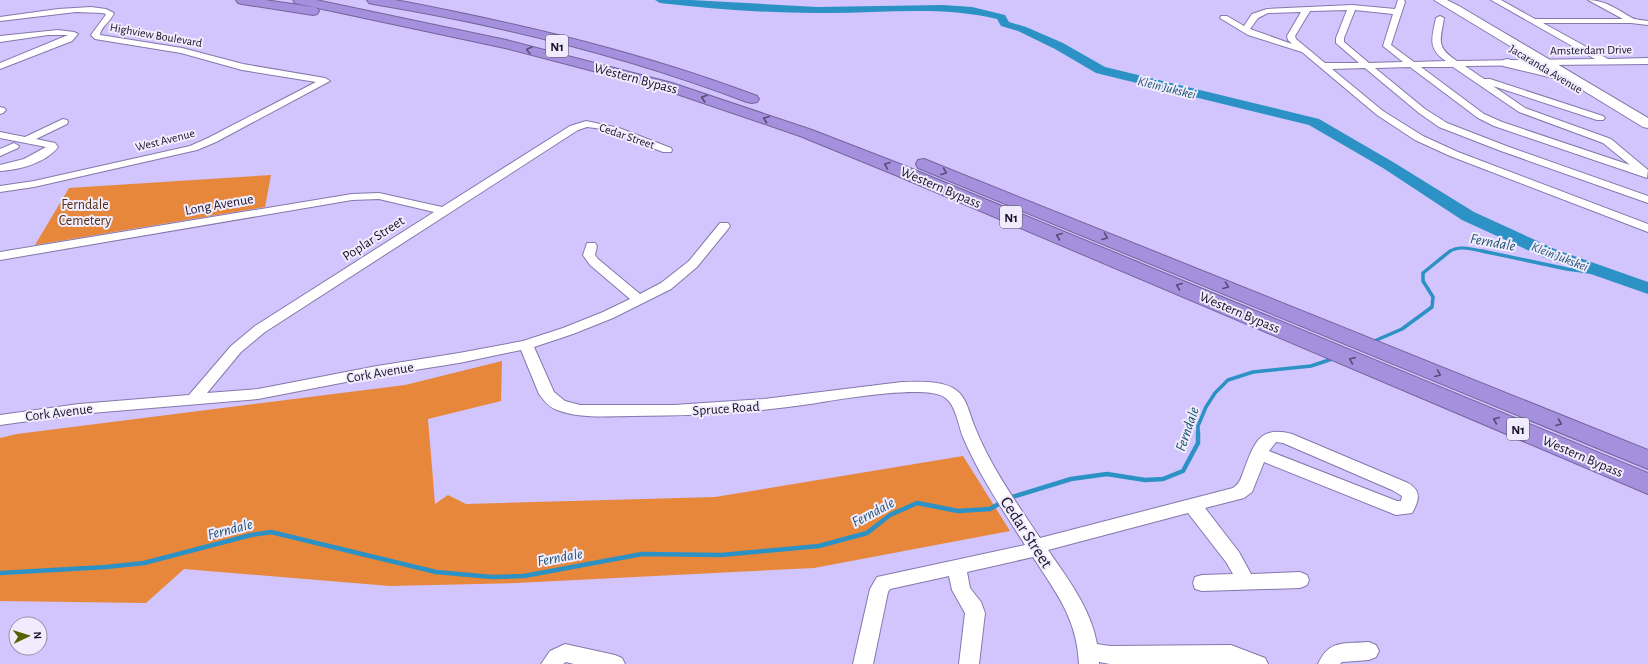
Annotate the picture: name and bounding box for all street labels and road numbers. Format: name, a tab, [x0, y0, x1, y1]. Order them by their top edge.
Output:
street label: Highview Boulevard	[109, 21, 203, 49]
road number: N1	[546, 35, 568, 57]
street label: Jacaranda Avenue	[1507, 42, 1585, 96]
street label: Amsterdam Drive	[1550, 43, 1632, 57]
street label: Western Bypass	[593, 61, 679, 97]
street label: Cedar Street	[598, 121, 656, 151]
street label: West Avenue	[134, 127, 196, 153]
street label: Western Bypass	[898, 165, 983, 211]
street label: Long Avenue	[184, 192, 255, 218]
road number: N1	[1000, 206, 1022, 228]
street label: Poplar Street	[340, 214, 407, 264]
street label: Western Bypass	[1197, 290, 1282, 336]
street label: Cork Avenue	[346, 360, 415, 386]
street label: Spruce Road	[692, 400, 760, 418]
street label: Cork Avenue	[25, 402, 94, 424]
road number: N1	[1507, 418, 1529, 440]
street label: Western Bypass	[1540, 434, 1625, 480]
street label: Cedar Street	[997, 494, 1056, 571]

